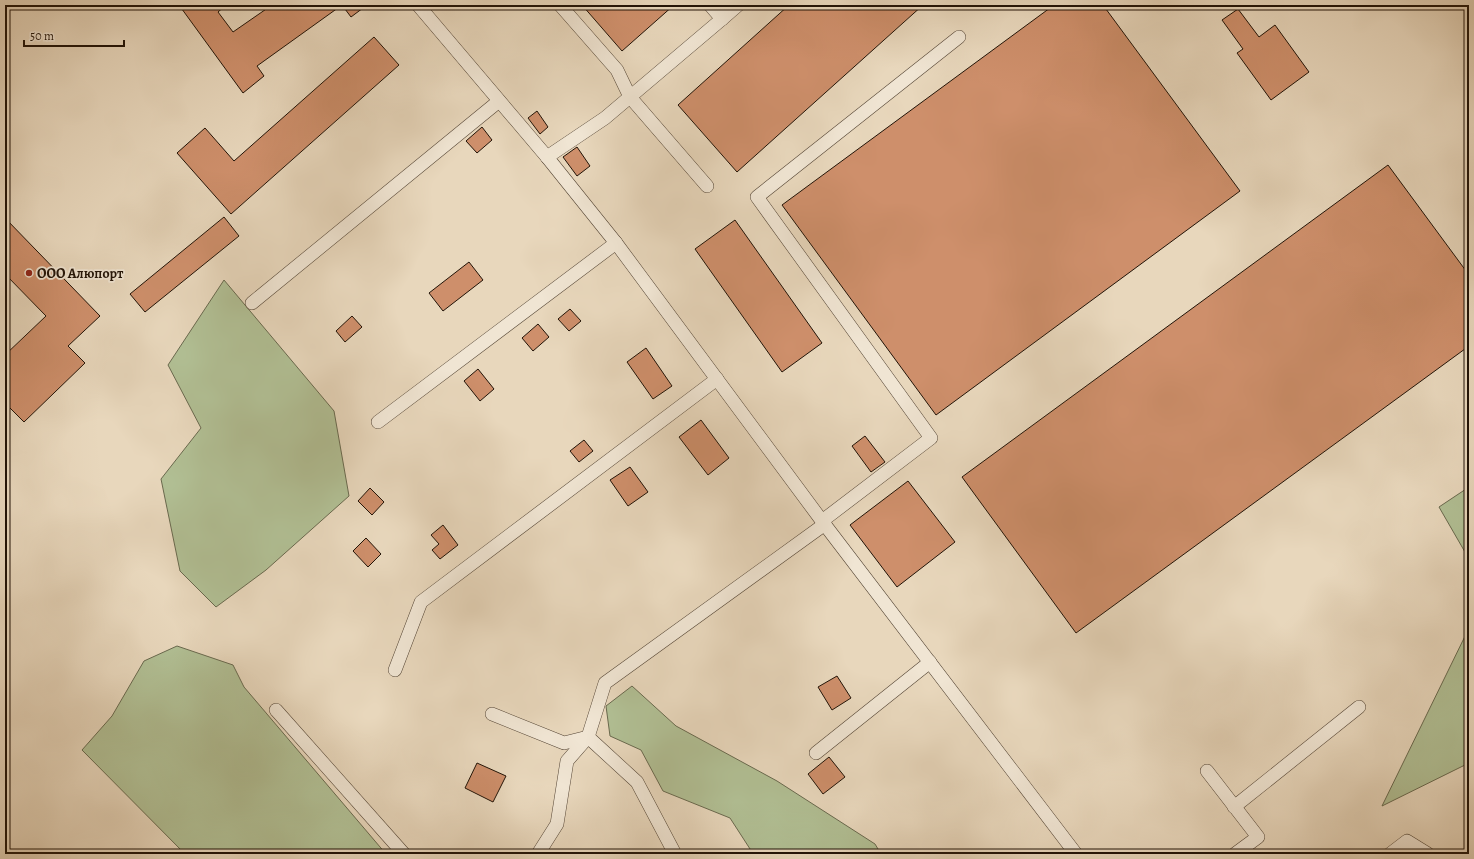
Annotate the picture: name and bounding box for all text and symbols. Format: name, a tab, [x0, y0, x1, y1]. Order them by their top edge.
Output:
scale bar	[24, 22, 124, 48]
text: 50 m	[30, 28, 54, 44]
place label: ООО Алюпорт	[37, 264, 124, 283]
marker: ООО Алюпорт	[24, 268, 34, 278]

